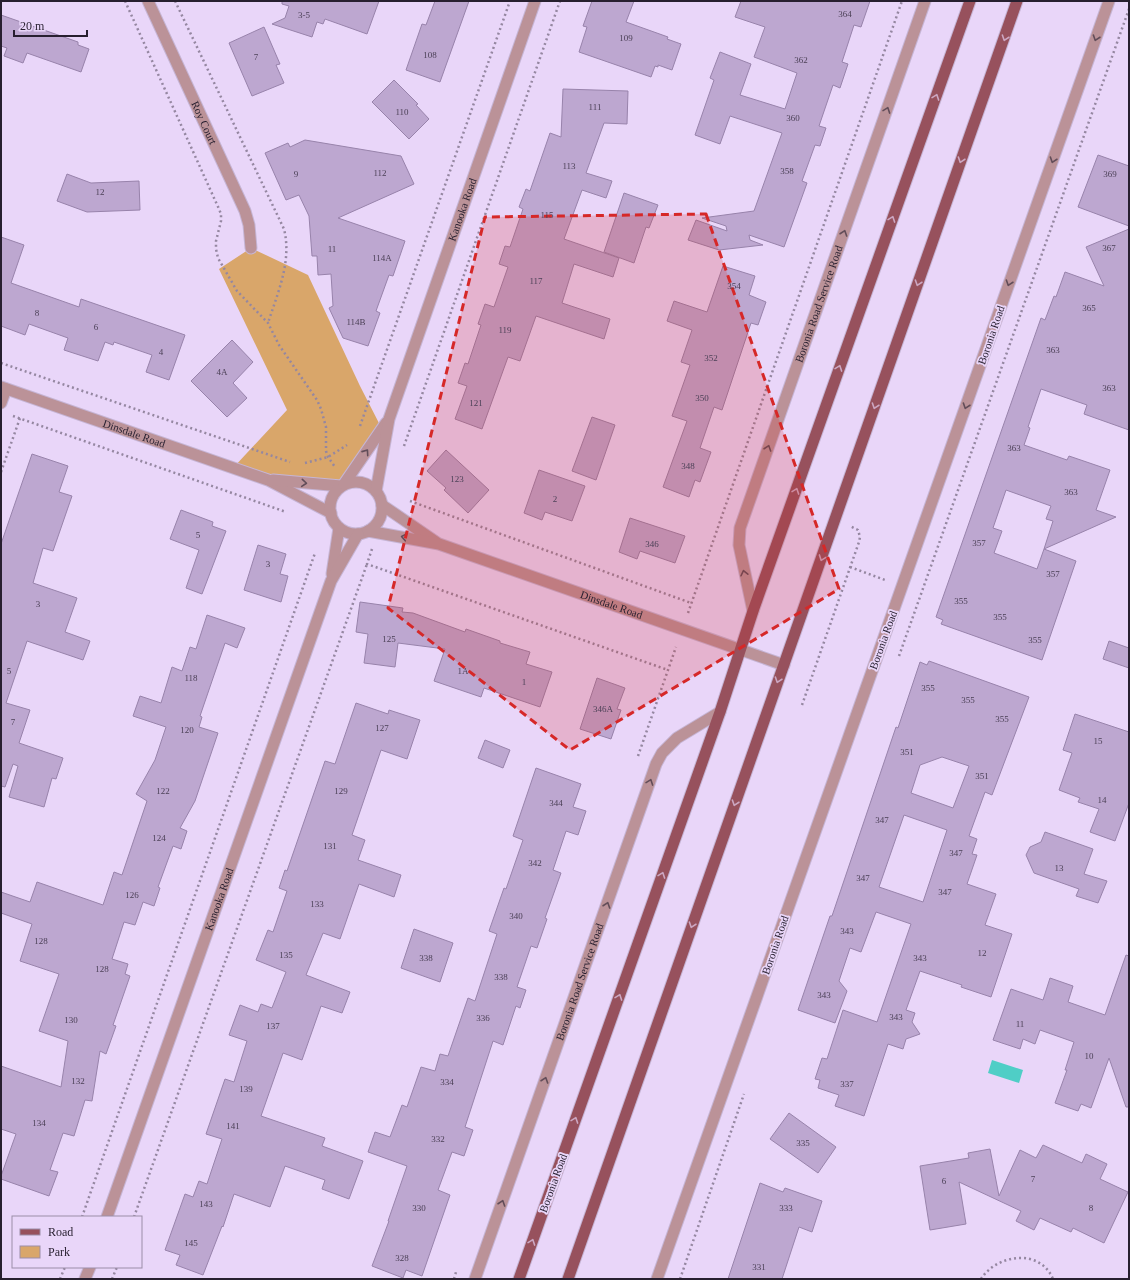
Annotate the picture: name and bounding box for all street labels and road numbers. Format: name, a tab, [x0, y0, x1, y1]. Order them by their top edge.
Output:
street label: Roy Court	[189, 99, 219, 146]
street label: Kanooka Road	[446, 176, 479, 243]
street label: Boronia Road Service Road	[793, 243, 845, 364]
street label: Boronia Road	[975, 304, 1007, 366]
street label: Dinsdale Road	[101, 417, 167, 450]
street label: Dinsdale Road	[579, 588, 645, 621]
street label: Boronia Road	[867, 609, 899, 671]
street label: Kanooka Road	[202, 866, 236, 932]
street label: Boronia Road	[759, 914, 791, 976]
street label: Boronia Road Service Road	[553, 921, 606, 1042]
street label: Boronia Road	[537, 1152, 569, 1214]

